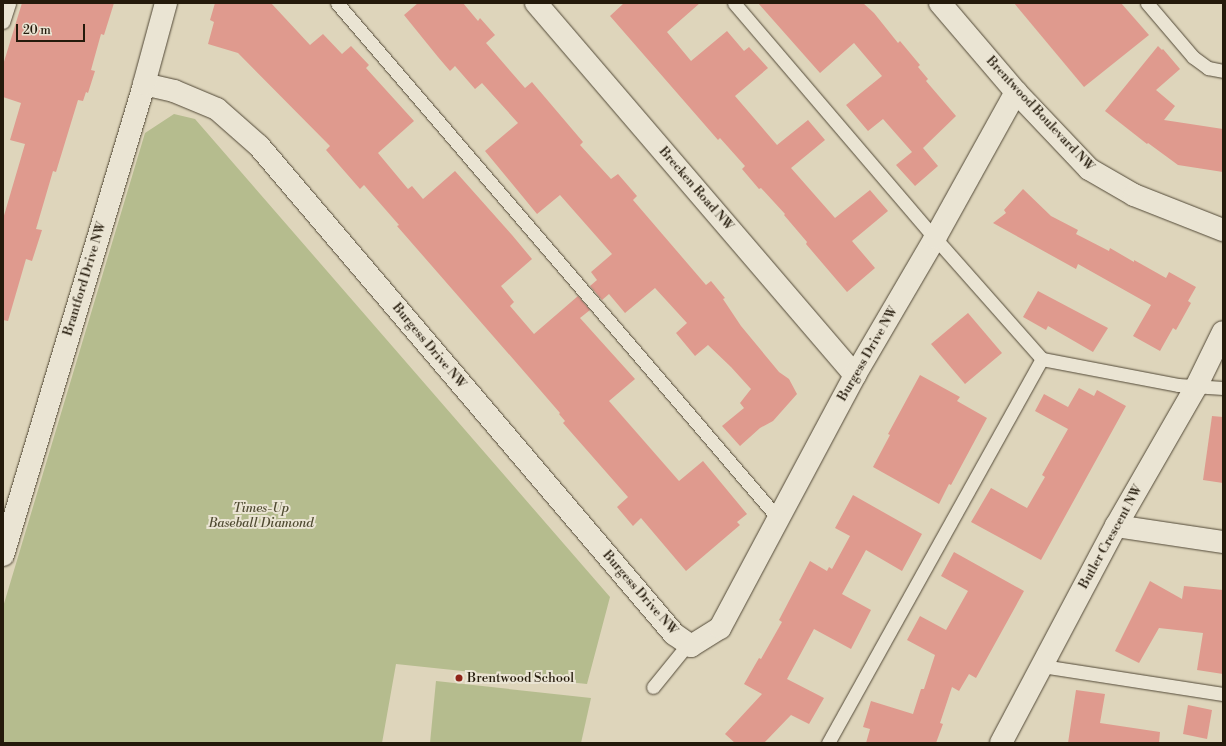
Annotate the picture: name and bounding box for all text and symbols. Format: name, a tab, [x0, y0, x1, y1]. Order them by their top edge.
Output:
scale bar	[18, 16, 87, 42]
text: 20 m	[23, 23, 51, 38]
street label: Brentwood Boulevard NW	[983, 53, 1097, 175]
street label: Brecken Road NW	[655, 144, 737, 234]
street label: Brantford Drive NW	[60, 220, 110, 338]
street label: Burgess Drive NW	[389, 300, 469, 392]
street label: Burgess Drive NW	[835, 304, 901, 404]
street label: Butler Crescent NW	[1076, 482, 1146, 592]
park label: Times-Up Baseball Diamond	[208, 501, 314, 532]
street label: Burgess Drive NW	[599, 548, 681, 638]
place label: Brentwood School	[467, 670, 574, 686]
marker: Brentwood School	[454, 673, 464, 683]

